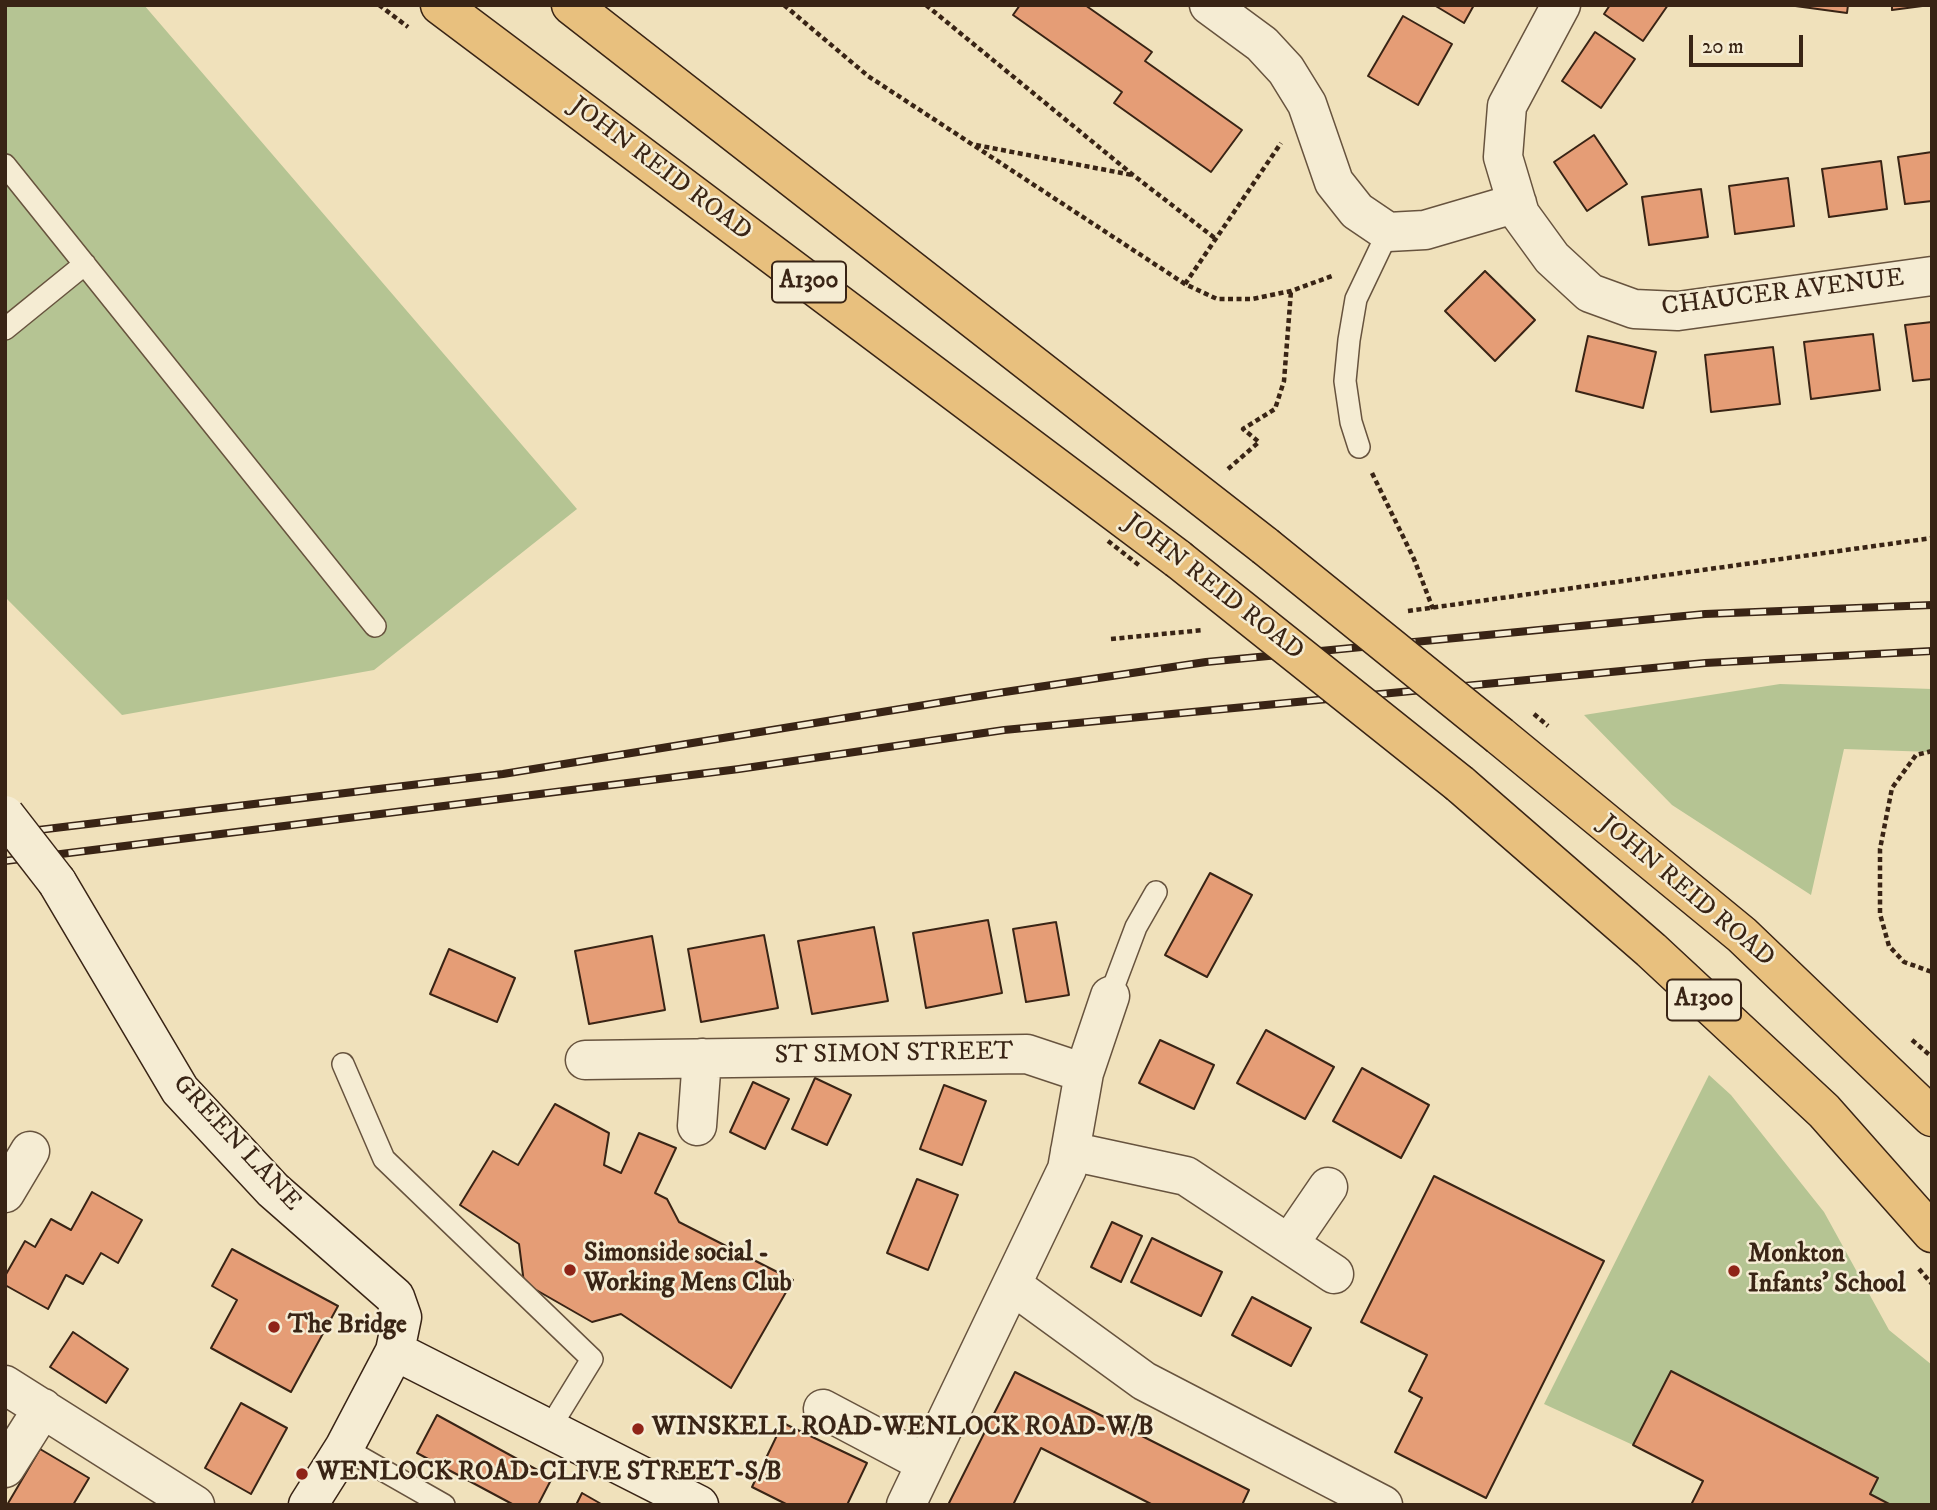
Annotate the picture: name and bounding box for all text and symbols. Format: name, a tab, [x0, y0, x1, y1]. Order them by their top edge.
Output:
scale bar	[1692, 21, 1806, 65]
text: 20 m	[1702, 34, 1744, 60]
street label: JOHN REID ROAD	[563, 91, 757, 249]
road number: A1300	[772, 262, 846, 302]
street label: CHAUCER AVENUE	[1660, 264, 1906, 324]
street label: JOHN REID ROAD	[1117, 508, 1309, 668]
street label: JOHN REID ROAD	[1592, 809, 1780, 975]
road number: A1300	[1667, 980, 1741, 1020]
street label: ST SIMON STREET	[774, 1037, 1014, 1073]
street label: GREEN LANE	[165, 1069, 307, 1219]
place label: Simonside social - Working Mens Club	[584, 1239, 792, 1300]
place label: Monkton Infants' School	[1748, 1240, 1906, 1302]
marker: Simonside social - Working Mens Club	[562, 1262, 578, 1278]
marker: Monkton Infants' School	[1726, 1263, 1742, 1279]
place label: The Bridge	[288, 1311, 407, 1343]
marker: The Bridge	[266, 1319, 282, 1335]
place label: WINSKELL ROAD-WENLOCK ROAD-W/B	[652, 1413, 1154, 1445]
marker: WINSKELL ROAD-WENLOCK ROAD-W/B	[630, 1421, 646, 1437]
place label: WENLOCK ROAD-CLIVE STREET-S/B	[316, 1458, 782, 1490]
marker: WENLOCK ROAD-CLIVE STREET-S/B	[294, 1466, 310, 1482]

